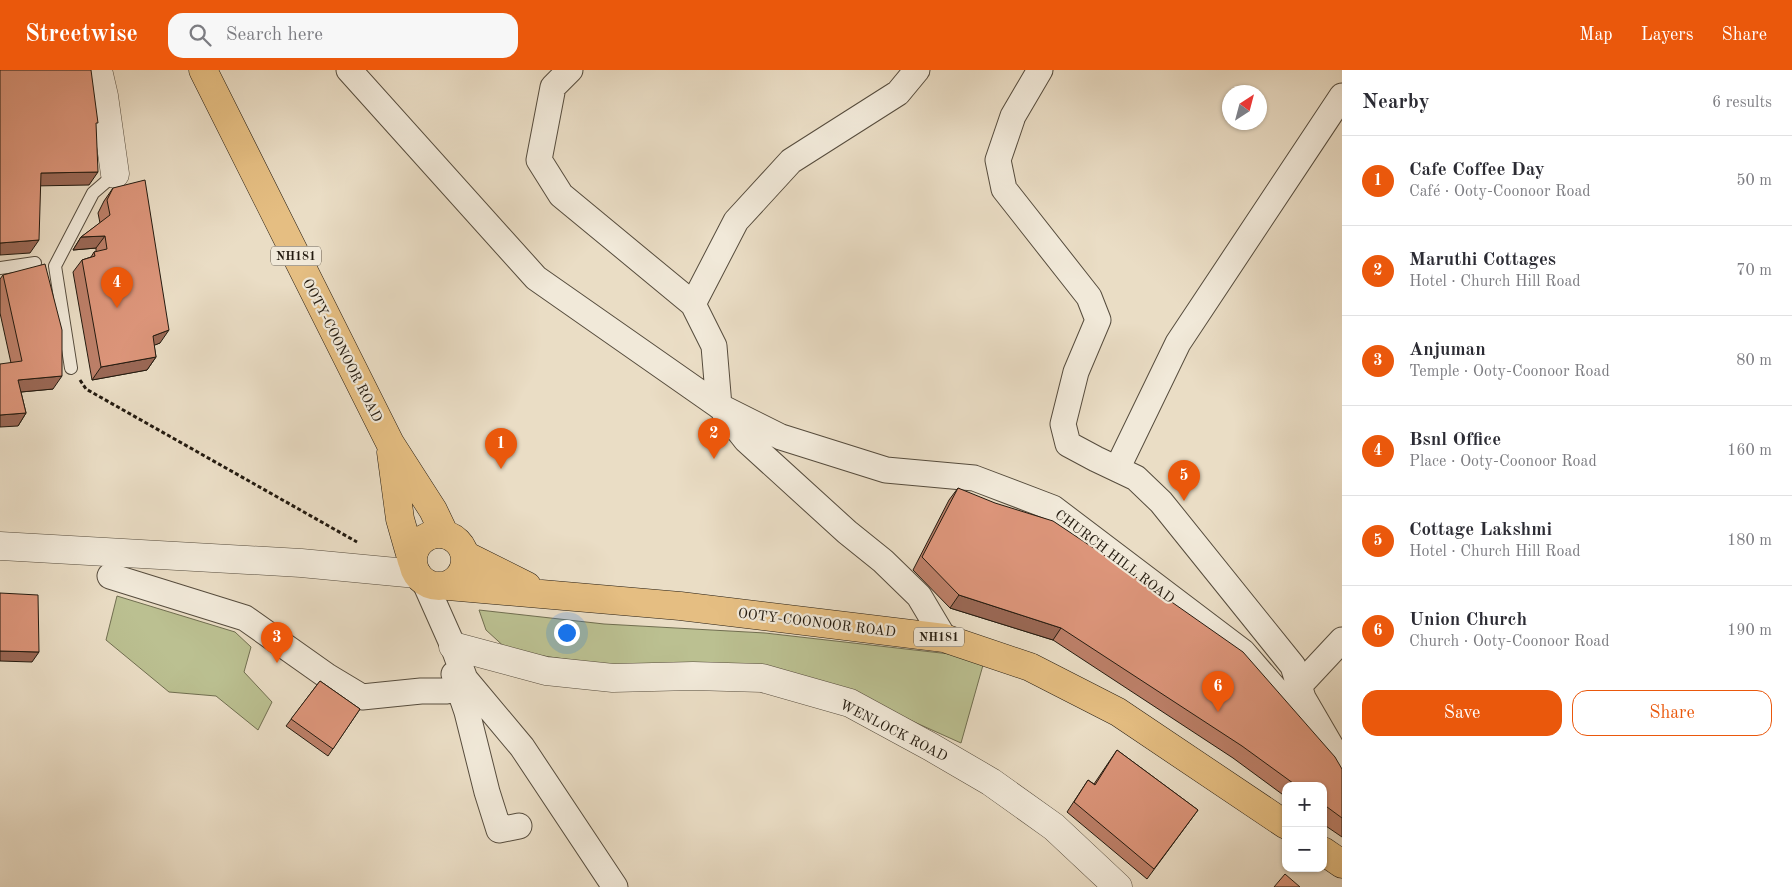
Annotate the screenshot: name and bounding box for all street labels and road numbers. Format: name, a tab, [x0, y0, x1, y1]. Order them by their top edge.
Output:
road number: NH181	[271, 247, 321, 266]
street label: OOTY-COONOOR ROAD	[300, 276, 384, 424]
street label: CHURCH HILL ROAD	[1052, 507, 1177, 606]
street label: OOTY-COONOOR ROAD	[737, 606, 897, 640]
road number: NH181	[914, 628, 964, 646]
street label: WENLOCK ROAD	[837, 698, 950, 764]

